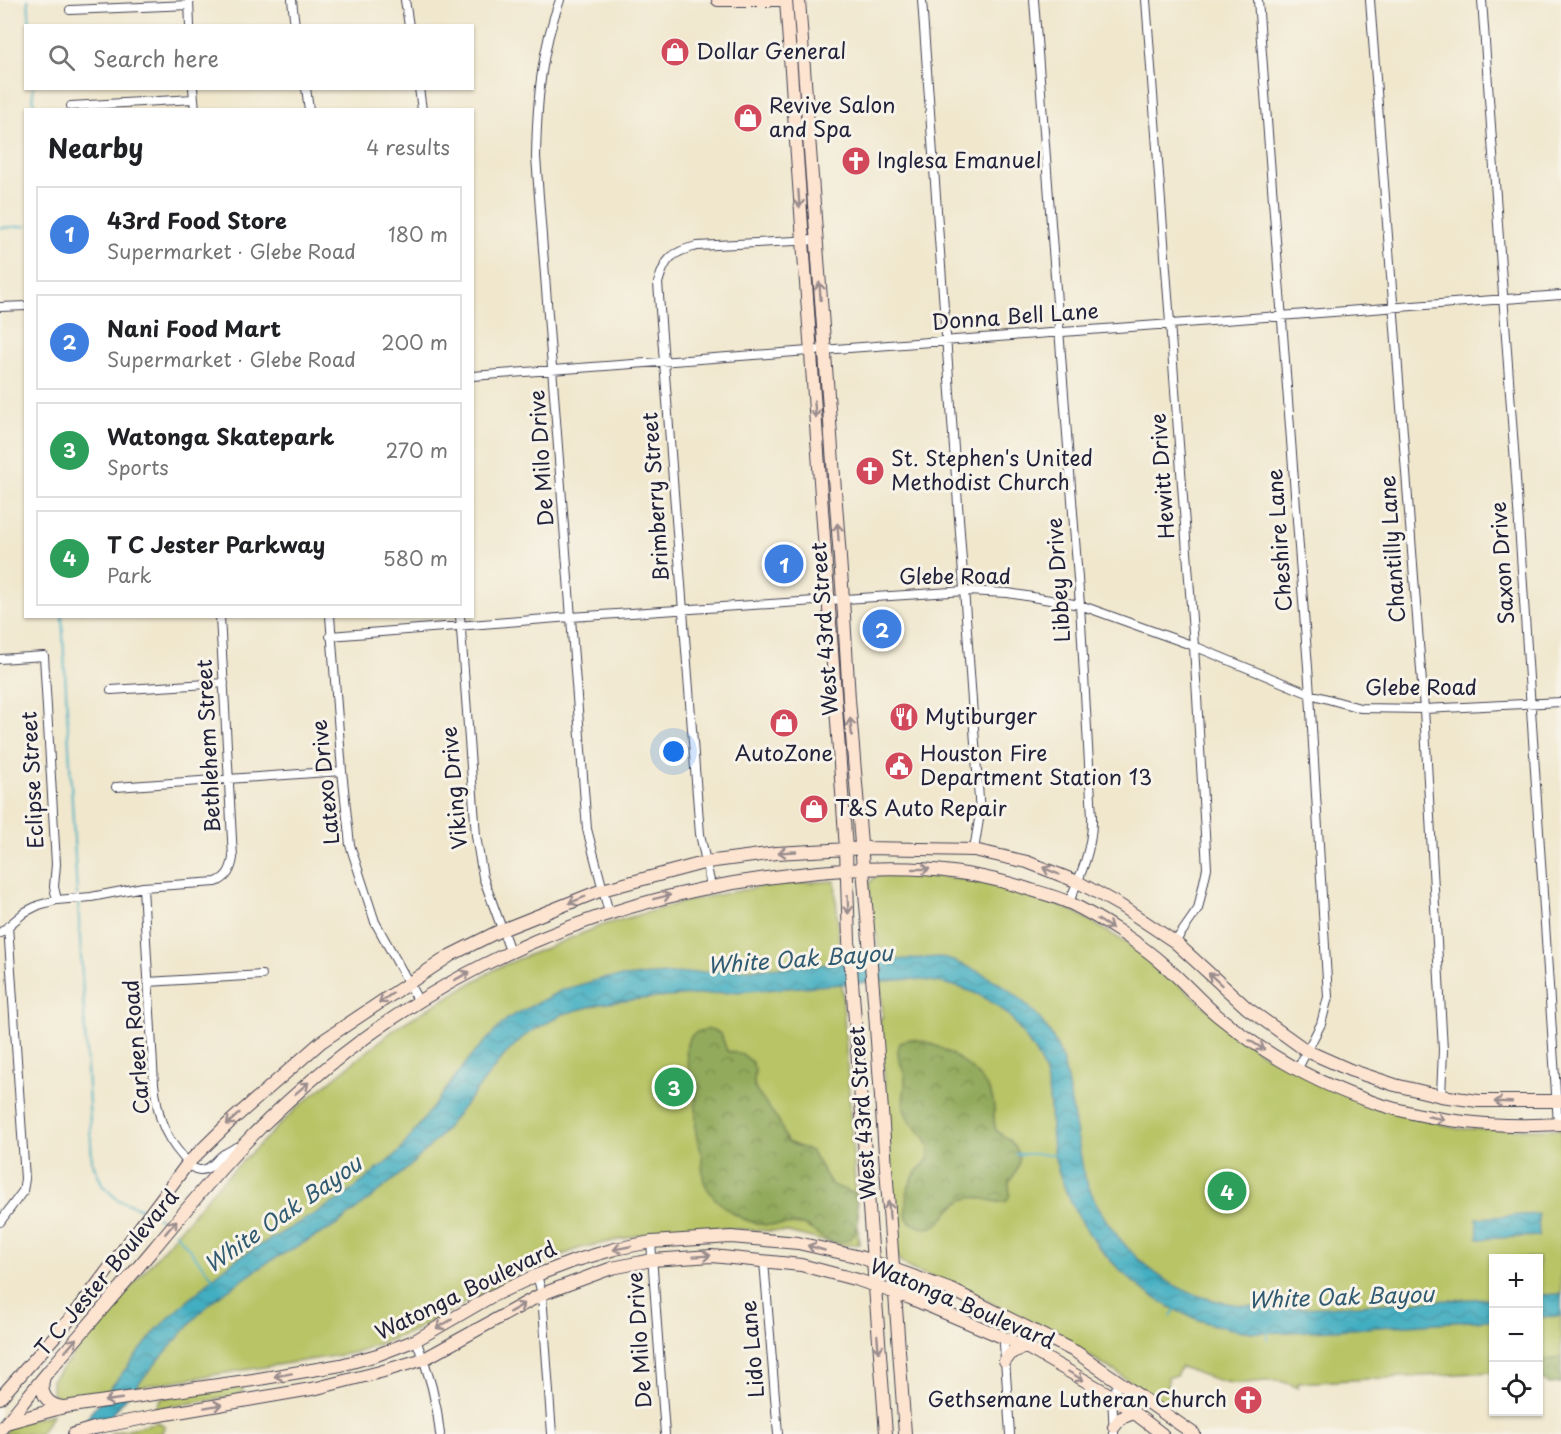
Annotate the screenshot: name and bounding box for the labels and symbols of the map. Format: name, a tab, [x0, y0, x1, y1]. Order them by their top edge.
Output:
place label: Dollar General	[696, 34, 846, 66]
shop icon: Dollar General	[659, 36, 691, 68]
place label: Revive Salon and Spa	[769, 88, 895, 144]
shop icon: Revive Salon and Spa	[732, 102, 764, 134]
place label: Inglesa Emanuel	[877, 143, 1041, 175]
church icon: Inglesa Emanuel	[840, 145, 872, 177]
one-way arrow	[794, 188, 805, 208]
one-way arrow	[814, 281, 825, 301]
street label: Donna Bell Lane	[930, 293, 1100, 337]
street label: De Milo Drive	[519, 389, 561, 527]
one-way arrow	[810, 398, 821, 418]
street label: Brimberry Street	[632, 411, 676, 583]
street label: Hewitt Drive	[1141, 412, 1181, 540]
place label: St. Stephen's United Methodist Church	[891, 441, 1093, 497]
church icon: St. Stephen's United Methodist Church	[854, 455, 886, 487]
street label: Cheshire Lane	[1257, 468, 1299, 613]
street label: Chantilly Lane	[1370, 474, 1412, 624]
street label: Saxon Drive	[1481, 501, 1521, 626]
street label: Libbey Drive	[1037, 517, 1077, 644]
one-way arrow	[832, 523, 843, 543]
street label: West 43rd Street	[801, 541, 845, 717]
pin: 1	[764, 542, 804, 586]
street label: Glebe Road	[899, 559, 1011, 591]
pin: 2	[862, 606, 902, 652]
street label: Bethlehem Street	[186, 659, 228, 834]
street label: Glebe Road	[1365, 670, 1477, 702]
place label: Mytiburger	[925, 699, 1037, 731]
restaurant icon: Mytiburger	[888, 701, 920, 733]
shop icon: AutoZone	[768, 707, 800, 739]
street label: Eclipse Street	[11, 711, 51, 850]
one-way arrow	[845, 717, 856, 737]
street label: Latexo Drive	[302, 718, 346, 846]
street label: Viking Drive	[432, 725, 474, 851]
place label: AutoZone	[735, 736, 833, 768]
place label: Houston Fire Department Station 13	[920, 736, 1152, 792]
your location	[659, 737, 688, 766]
public building icon: Houston Fire Department Station 13	[883, 750, 915, 782]
place label: T&S Auto Repair	[835, 791, 1007, 823]
shop icon: T&S Auto Repair	[798, 793, 830, 825]
one-way arrow	[778, 847, 798, 858]
one-way arrow	[910, 863, 930, 874]
one-way arrow	[1042, 865, 1061, 876]
one-way arrow	[652, 891, 671, 903]
one-way arrow	[569, 895, 587, 906]
one-way arrow	[842, 895, 853, 915]
one-way arrow	[1096, 919, 1113, 931]
water label: White Oak Bayou	[706, 934, 896, 980]
one-way arrow	[452, 970, 470, 981]
one-way arrow	[1208, 972, 1223, 986]
street label: Carleen Road	[113, 978, 157, 1116]
one-way arrow	[378, 992, 394, 1004]
street label: West 43rd Street	[839, 1025, 883, 1201]
one-way arrow	[1248, 1040, 1265, 1052]
pin: 3	[654, 1064, 694, 1110]
one-way arrow	[295, 1081, 310, 1095]
one-way arrow	[1493, 1096, 1513, 1108]
one-way arrow	[226, 1112, 241, 1126]
one-way arrow	[1426, 1113, 1446, 1124]
water label: White Oak Bayou	[197, 1145, 369, 1280]
pin: 4	[1208, 1168, 1246, 1214]
street label: T C Jester Boulevard	[26, 1181, 185, 1362]
one-way arrow	[883, 1201, 894, 1220]
one-way arrow	[164, 1220, 178, 1235]
street label: Watonga Boulevard	[369, 1231, 561, 1347]
one-way arrow	[807, 1241, 826, 1253]
one-way arrow	[613, 1243, 633, 1254]
street label: Watonga Boulevard	[865, 1249, 1060, 1356]
one-way arrow	[692, 1251, 712, 1262]
street label: De Milo Drive	[617, 1271, 659, 1409]
water label: White Oak Bayou	[1248, 1276, 1436, 1315]
street label: Lido Lane	[731, 1299, 771, 1399]
one-way arrow	[507, 1302, 525, 1313]
one-way arrow	[436, 1318, 453, 1330]
one-way arrow	[873, 1334, 884, 1354]
one-way arrow	[64, 1338, 78, 1353]
one-way arrow	[274, 1369, 294, 1380]
one-way arrow	[1066, 1371, 1084, 1382]
place label: Gethsemane Lutheran Church	[927, 1382, 1227, 1414]
church icon: Gethsemane Lutheran Church	[1232, 1384, 1264, 1416]
one-way arrow	[104, 1394, 124, 1405]
one-way arrow	[202, 1400, 222, 1411]

